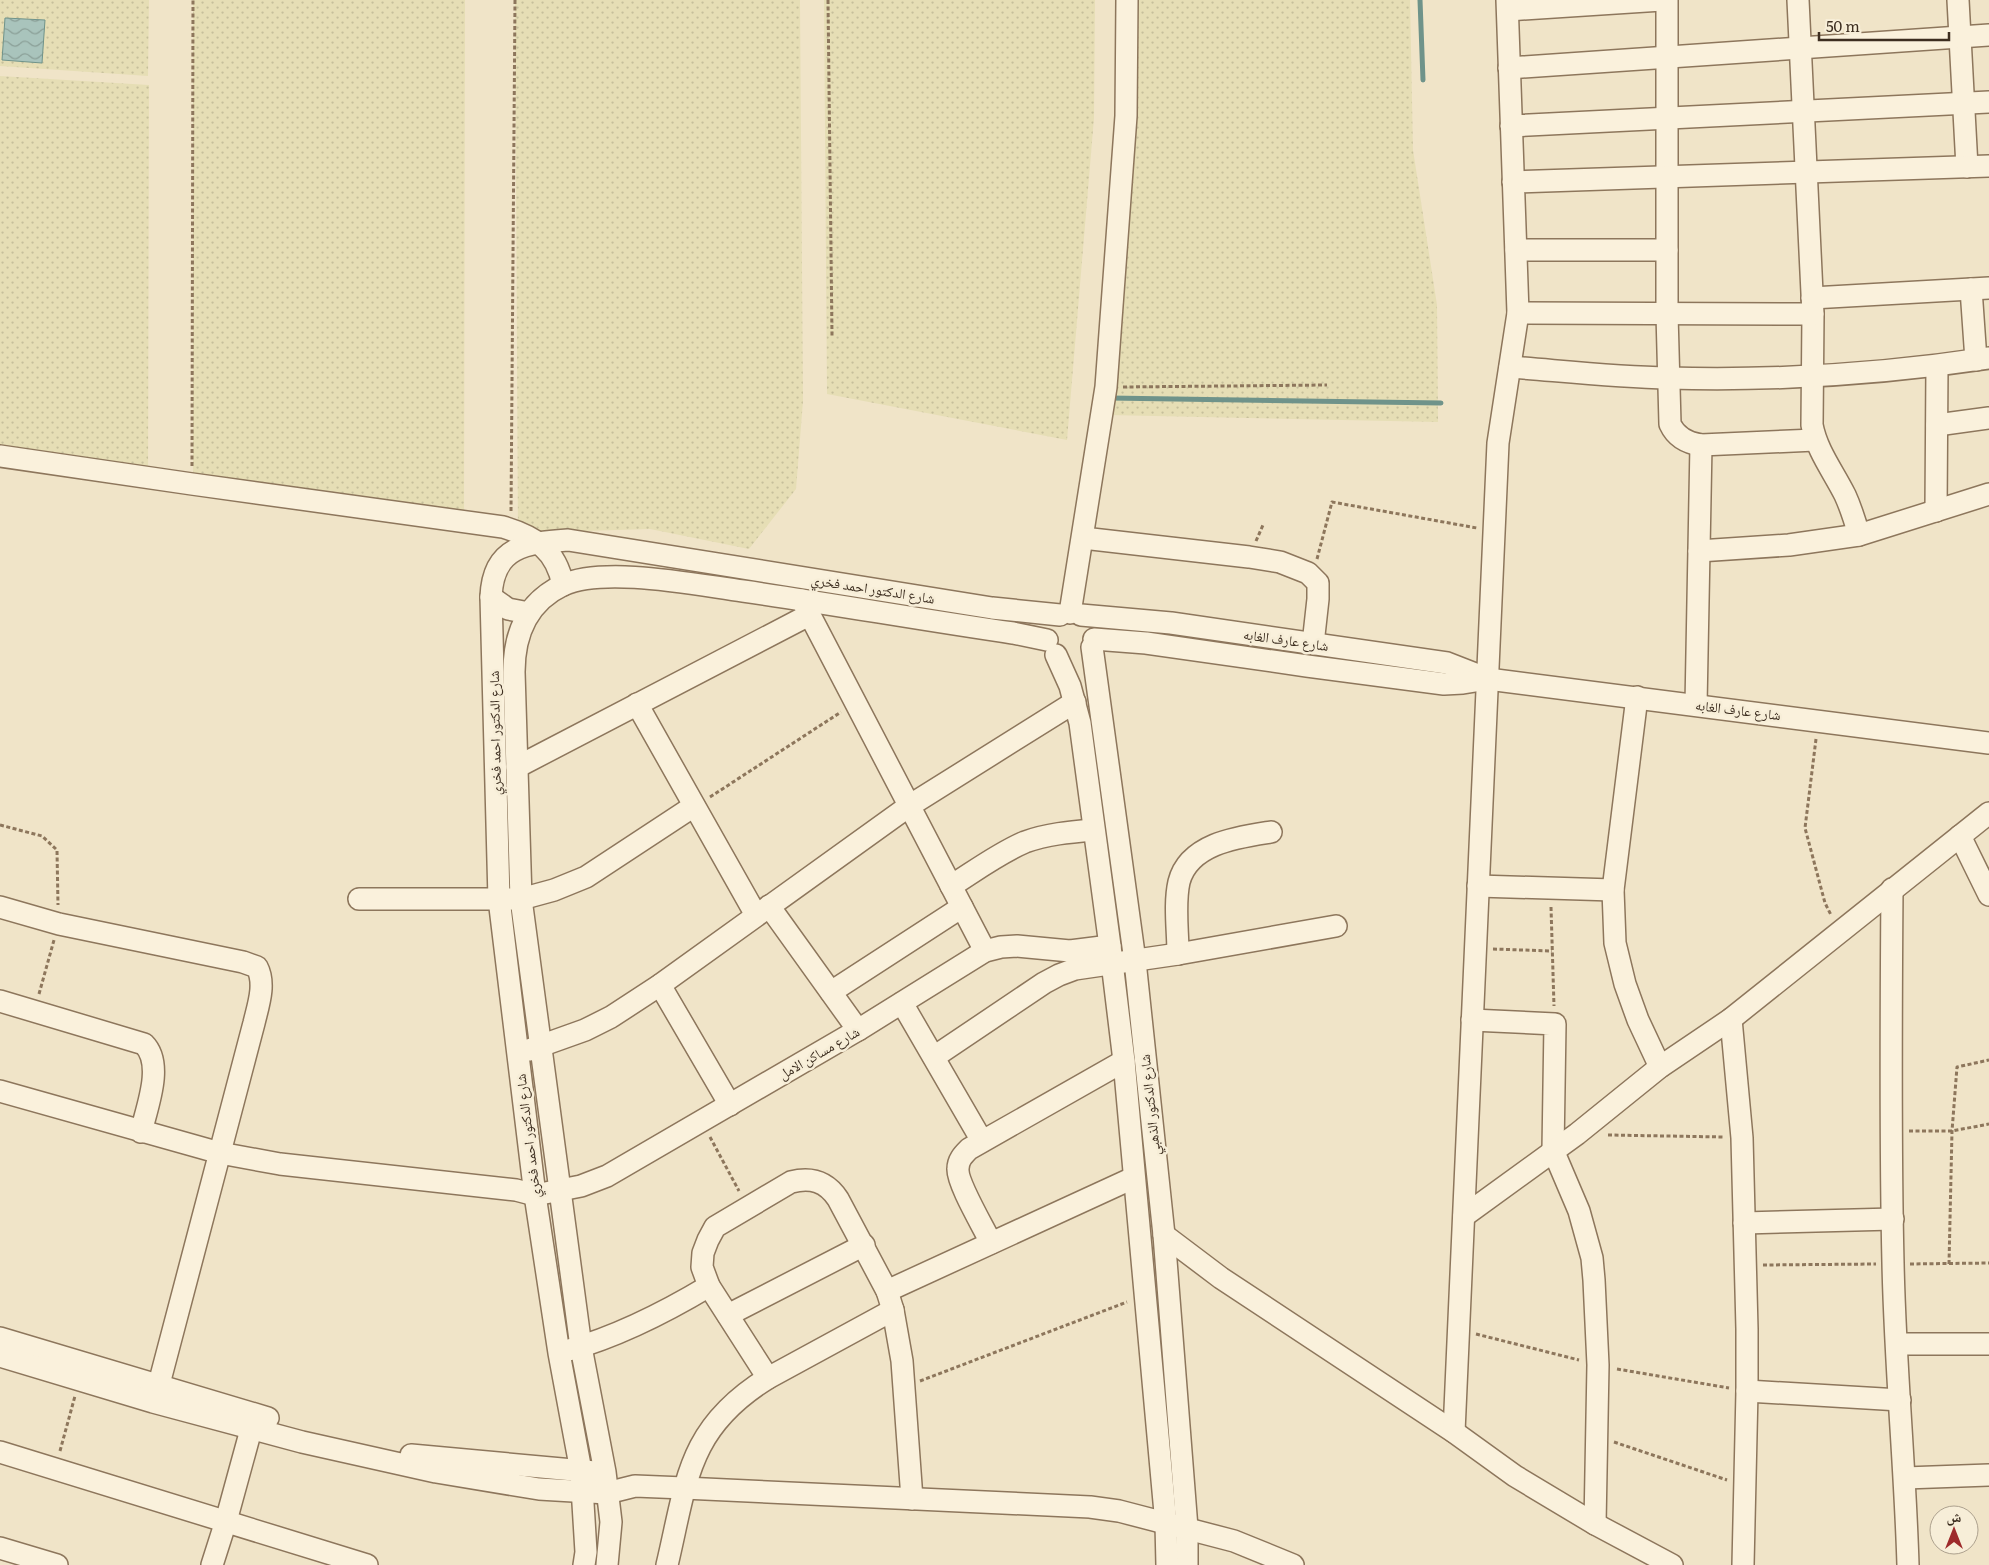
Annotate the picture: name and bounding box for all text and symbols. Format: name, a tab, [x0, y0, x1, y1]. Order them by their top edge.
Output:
scale bar	[1819, 10, 1949, 42]
text: 50 m	[1826, 14, 1860, 37]
street label: شارع الدكتور احمد فخري	[810, 568, 936, 610]
street label: شارع عارف الغابه	[1242, 623, 1330, 656]
street label: شارع الدكتور احمد فخري	[483, 670, 508, 796]
street label: شارع عارف الغابه	[1694, 694, 1782, 725]
street label: شارع مساكن الامل	[774, 1021, 863, 1084]
street label: شارع الدكتور الذهبي	[1134, 1053, 1167, 1157]
street label: شارع الدكتور احمد فخري	[509, 1073, 547, 1199]
north arrow	[1929, 1505, 1979, 1555]
text: ش	[1947, 1506, 1962, 1526]

